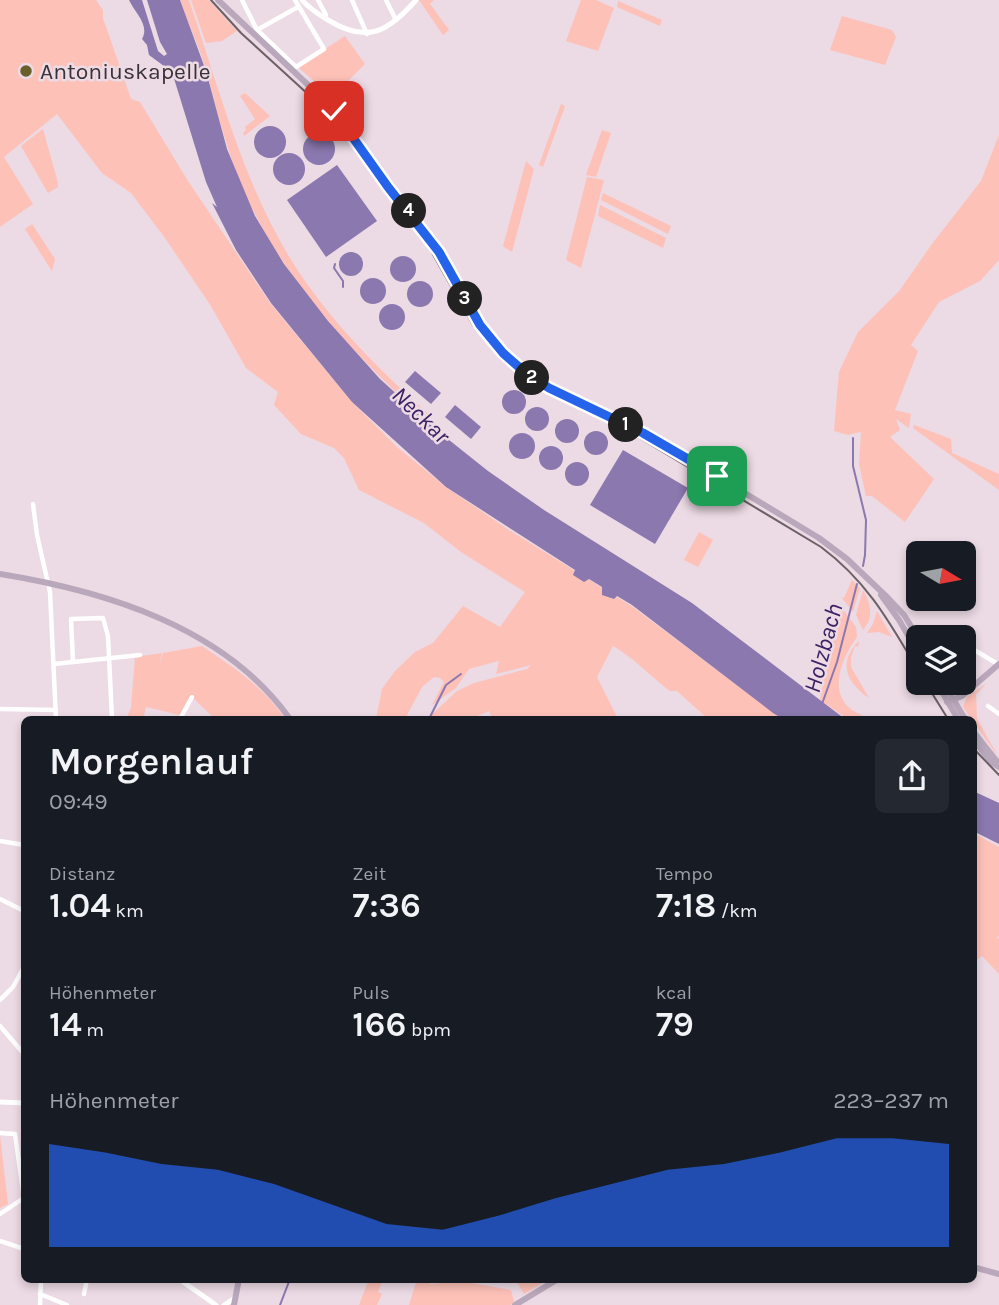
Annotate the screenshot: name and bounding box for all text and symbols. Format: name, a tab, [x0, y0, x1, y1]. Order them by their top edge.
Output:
place label: Antoniuskapelle	[40, 58, 211, 85]
marker: Antoniuskapelle	[18, 63, 34, 79]
pin	[304, 81, 364, 141]
icon: check	[315, 92, 353, 130]
pin: 4	[392, 194, 426, 228]
text: 4	[403, 199, 414, 221]
pin: 3	[448, 282, 482, 316]
text: 3	[459, 287, 470, 309]
pin: 2	[514, 360, 550, 396]
text: 2	[526, 366, 537, 388]
water label: Neckar	[386, 381, 456, 450]
pin: 1	[608, 408, 644, 442]
text: 1	[622, 413, 629, 435]
pin	[687, 446, 747, 506]
icon: arrive	[698, 457, 736, 495]
north arrow	[906, 541, 976, 611]
map controls	[906, 541, 976, 695]
water label: Holzbach	[798, 600, 848, 696]
button: layers	[906, 625, 976, 695]
text: Morgenlauf	[49, 739, 253, 784]
button: share	[875, 739, 949, 813]
text: 09:49	[49, 788, 107, 815]
text: Distanz	[49, 863, 115, 885]
text: Zeit	[352, 863, 386, 885]
text: Tempo	[656, 863, 713, 885]
text: 1.04	[49, 885, 111, 926]
text: 7:36	[352, 885, 421, 926]
text: 7:18	[656, 885, 716, 926]
text: km	[111, 900, 144, 922]
text: /km	[716, 900, 758, 922]
text: Höhenmeter	[49, 982, 156, 1004]
text: Puls	[352, 982, 390, 1004]
text: kcal	[656, 982, 692, 1004]
text: 14	[49, 1004, 82, 1045]
text: 166	[352, 1004, 406, 1045]
text: 79	[656, 1004, 694, 1045]
text: m	[82, 1019, 104, 1041]
text: bpm	[406, 1019, 451, 1041]
text: Höhenmeter	[49, 1087, 179, 1114]
text: 223–237 m	[833, 1087, 949, 1114]

